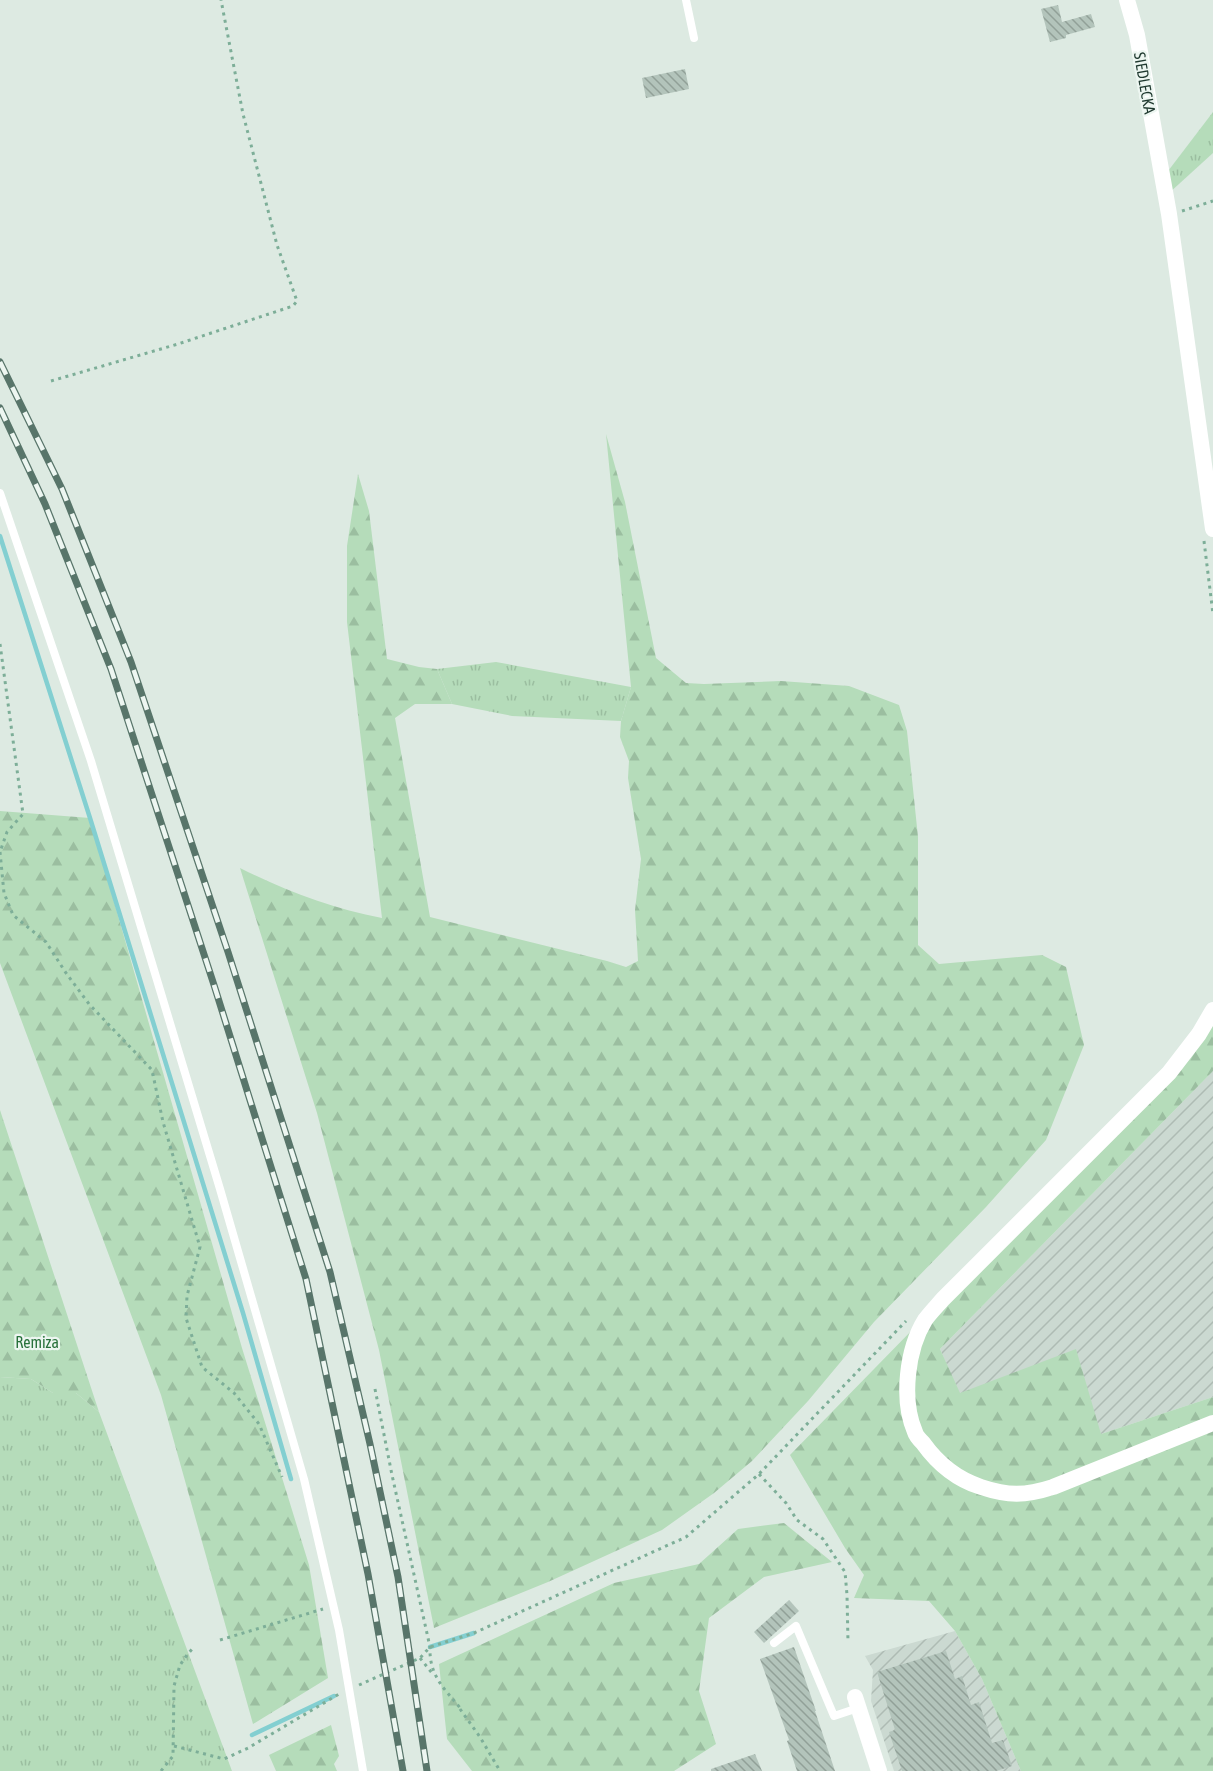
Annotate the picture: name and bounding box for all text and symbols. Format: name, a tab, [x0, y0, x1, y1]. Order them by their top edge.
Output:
street label: SIEDLECKA	[1131, 51, 1159, 115]
park label: Remiza	[15, 1333, 59, 1351]

